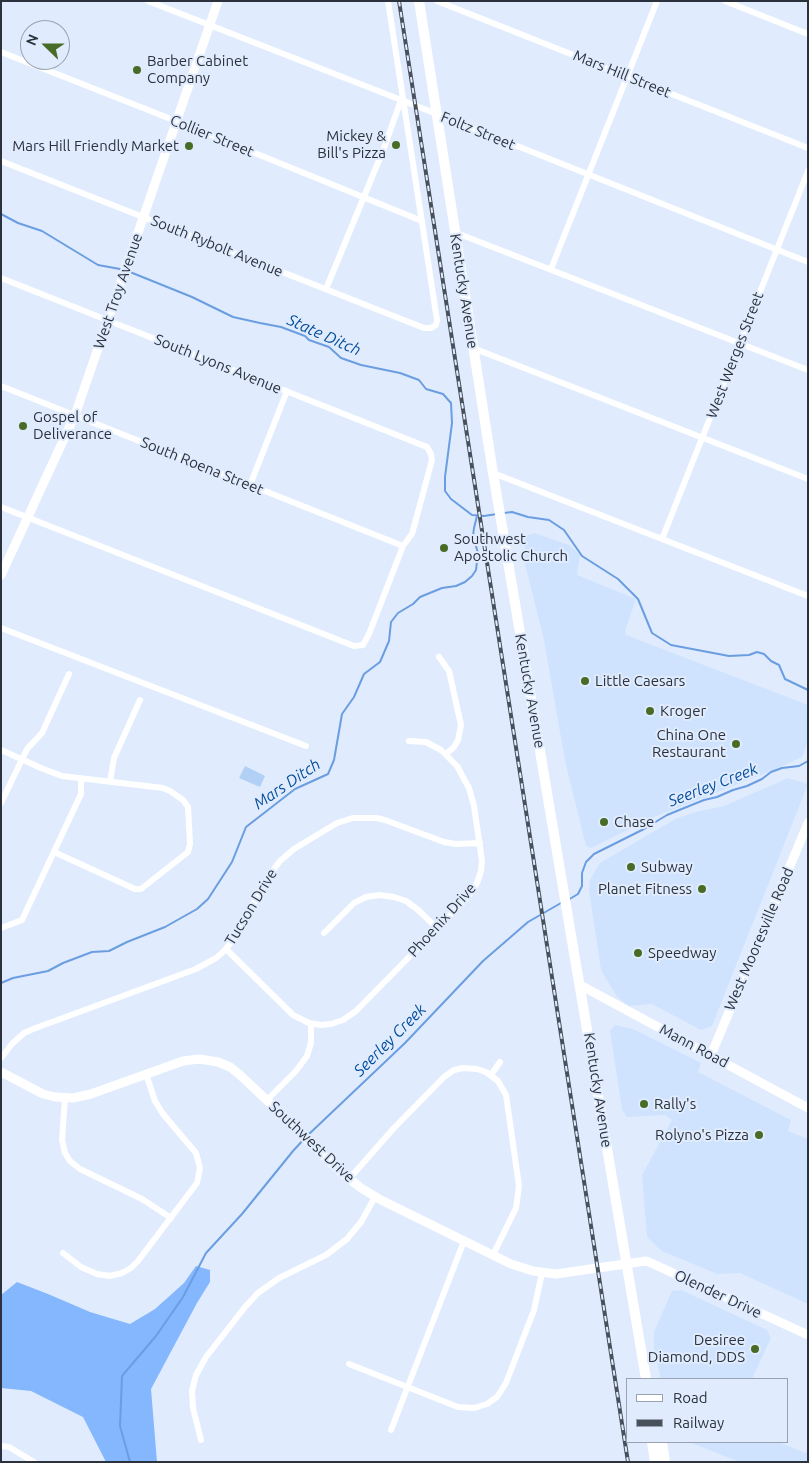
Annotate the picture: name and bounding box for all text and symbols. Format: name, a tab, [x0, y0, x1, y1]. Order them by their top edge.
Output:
north arrow	[20, 20, 70, 70]
text: N	[23, 32, 41, 48]
street label: Mars Hill Street	[571, 46, 673, 102]
place label: Barber Cabinet Company	[147, 52, 248, 87]
marker: Barber Cabinet Company	[131, 64, 143, 76]
street label: Foltz Street	[438, 108, 518, 154]
street label: Collier Street	[167, 111, 257, 161]
place label: Mickey & Bill's Pizza	[317, 127, 386, 162]
place label: Mars Hill Friendly Market	[12, 137, 179, 155]
marker: Mickey & Bill's Pizza	[390, 139, 402, 151]
marker: Mars Hill Friendly Market	[183, 140, 195, 152]
street label: South Rybolt Avenue	[148, 211, 286, 281]
street label: West Troy Avenue	[90, 231, 146, 351]
street label: Kentucky Avenue	[446, 232, 482, 350]
street label: West Werges Street	[703, 289, 767, 421]
water label: State Ditch	[284, 310, 364, 360]
street label: South Lyons Avenue	[152, 330, 284, 398]
place label: Gospel of Deliverance	[33, 408, 112, 443]
marker: Gospel of Deliverance	[17, 420, 29, 432]
street label: South Roena Street	[138, 433, 266, 499]
place label: Southwest Apostolic Church	[454, 530, 568, 565]
marker: Southwest Apostolic Church	[438, 542, 450, 554]
street label: Kentucky Avenue	[511, 632, 549, 750]
place label: Little Caesars	[595, 672, 685, 690]
marker: Little Caesars	[579, 675, 591, 687]
place label: Kroger	[660, 702, 706, 720]
marker: Kroger	[644, 705, 656, 717]
place label: China One Restaurant	[652, 726, 726, 761]
marker: China One Restaurant	[730, 738, 742, 750]
water label: Mars Ditch	[250, 755, 324, 813]
water label: Seerley Creek	[665, 759, 761, 811]
place label: Chase	[614, 813, 654, 831]
marker: Chase	[598, 816, 610, 828]
place label: Subway	[641, 858, 693, 876]
marker: Subway	[625, 861, 637, 873]
street label: Tucson Drive	[221, 865, 281, 949]
street label: West Mooresville Road	[721, 865, 797, 1013]
street label: Phoenix Drive	[404, 879, 480, 961]
place label: Planet Fitness	[598, 880, 692, 898]
marker: Planet Fitness	[696, 883, 708, 895]
place label: Speedway	[648, 944, 717, 962]
marker: Speedway	[632, 947, 644, 959]
water label: Seerley Creek	[350, 1000, 430, 1080]
street label: Mann Road	[656, 1020, 732, 1072]
street label: Kentucky Avenue	[580, 1031, 616, 1149]
place label: Rally's	[654, 1095, 696, 1113]
street label: Southwest Drive	[265, 1098, 359, 1186]
marker: Rally's	[638, 1098, 650, 1110]
place label: Rolyno's Pizza	[655, 1126, 749, 1144]
marker: Rolyno's Pizza	[753, 1129, 765, 1141]
street label: Olender Drive	[672, 1266, 764, 1322]
place label: Desiree Diamond, DDS	[648, 1331, 745, 1366]
marker: Desiree Diamond, DDS	[749, 1343, 761, 1355]
legend	[626, 1378, 789, 1443]
text: Road	[673, 1389, 708, 1406]
text: Railway	[673, 1414, 724, 1431]

